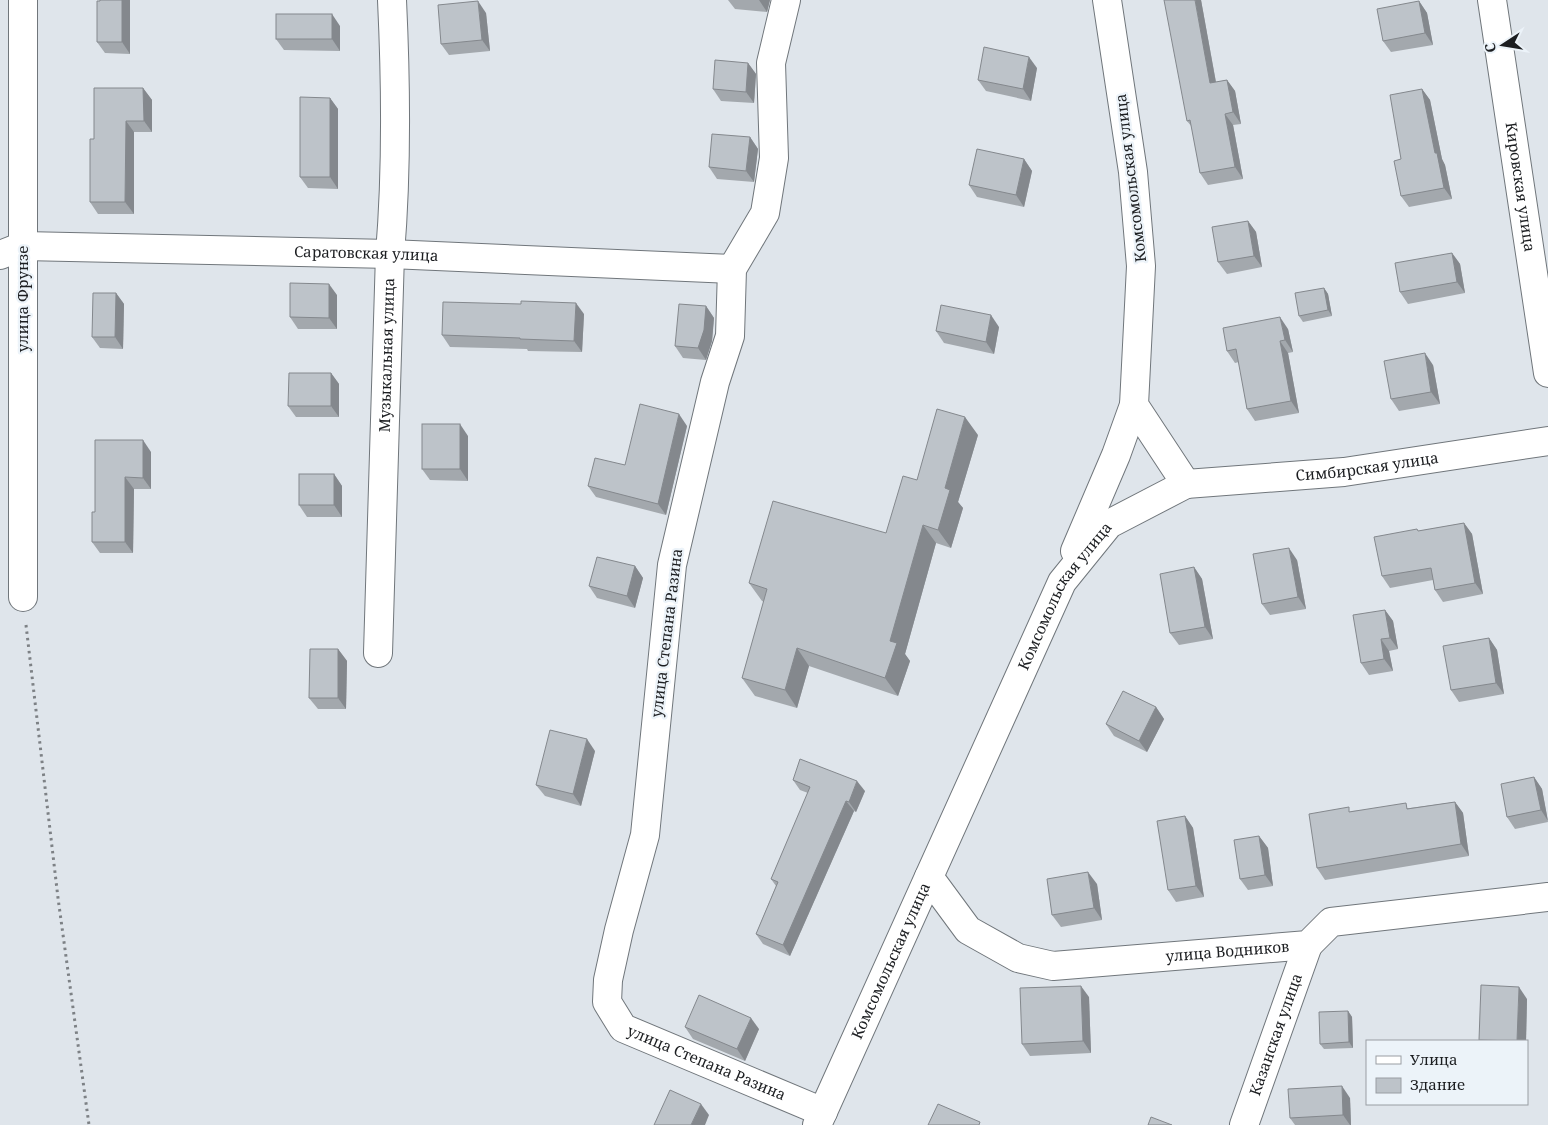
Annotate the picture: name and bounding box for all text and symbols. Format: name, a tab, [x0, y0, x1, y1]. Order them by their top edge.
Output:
north arrow	[1478, 20, 1528, 70]
text: С	[1480, 41, 1500, 54]
street label: Комсомольская улица	[1110, 93, 1150, 263]
street label: Кировская улица	[1501, 121, 1541, 253]
street label: Саратовская улица	[294, 241, 439, 265]
street label: улица Фрунзе	[12, 246, 32, 352]
street label: Музыкальная улица	[374, 278, 398, 433]
street label: Симбирская улица	[1295, 447, 1440, 485]
street label: Комсомольская улица	[1013, 517, 1116, 673]
street label: улица Степана Разина	[646, 547, 686, 718]
street label: Комсомольская улица	[846, 879, 934, 1042]
street label: улица Водников	[1165, 936, 1290, 966]
street label: Казанская улица	[1244, 970, 1306, 1098]
street label: улица Степана Разина	[625, 1020, 789, 1104]
legend	[1366, 1040, 1528, 1105]
text: Улица	[1410, 1049, 1458, 1069]
text: Здание	[1410, 1074, 1465, 1094]

